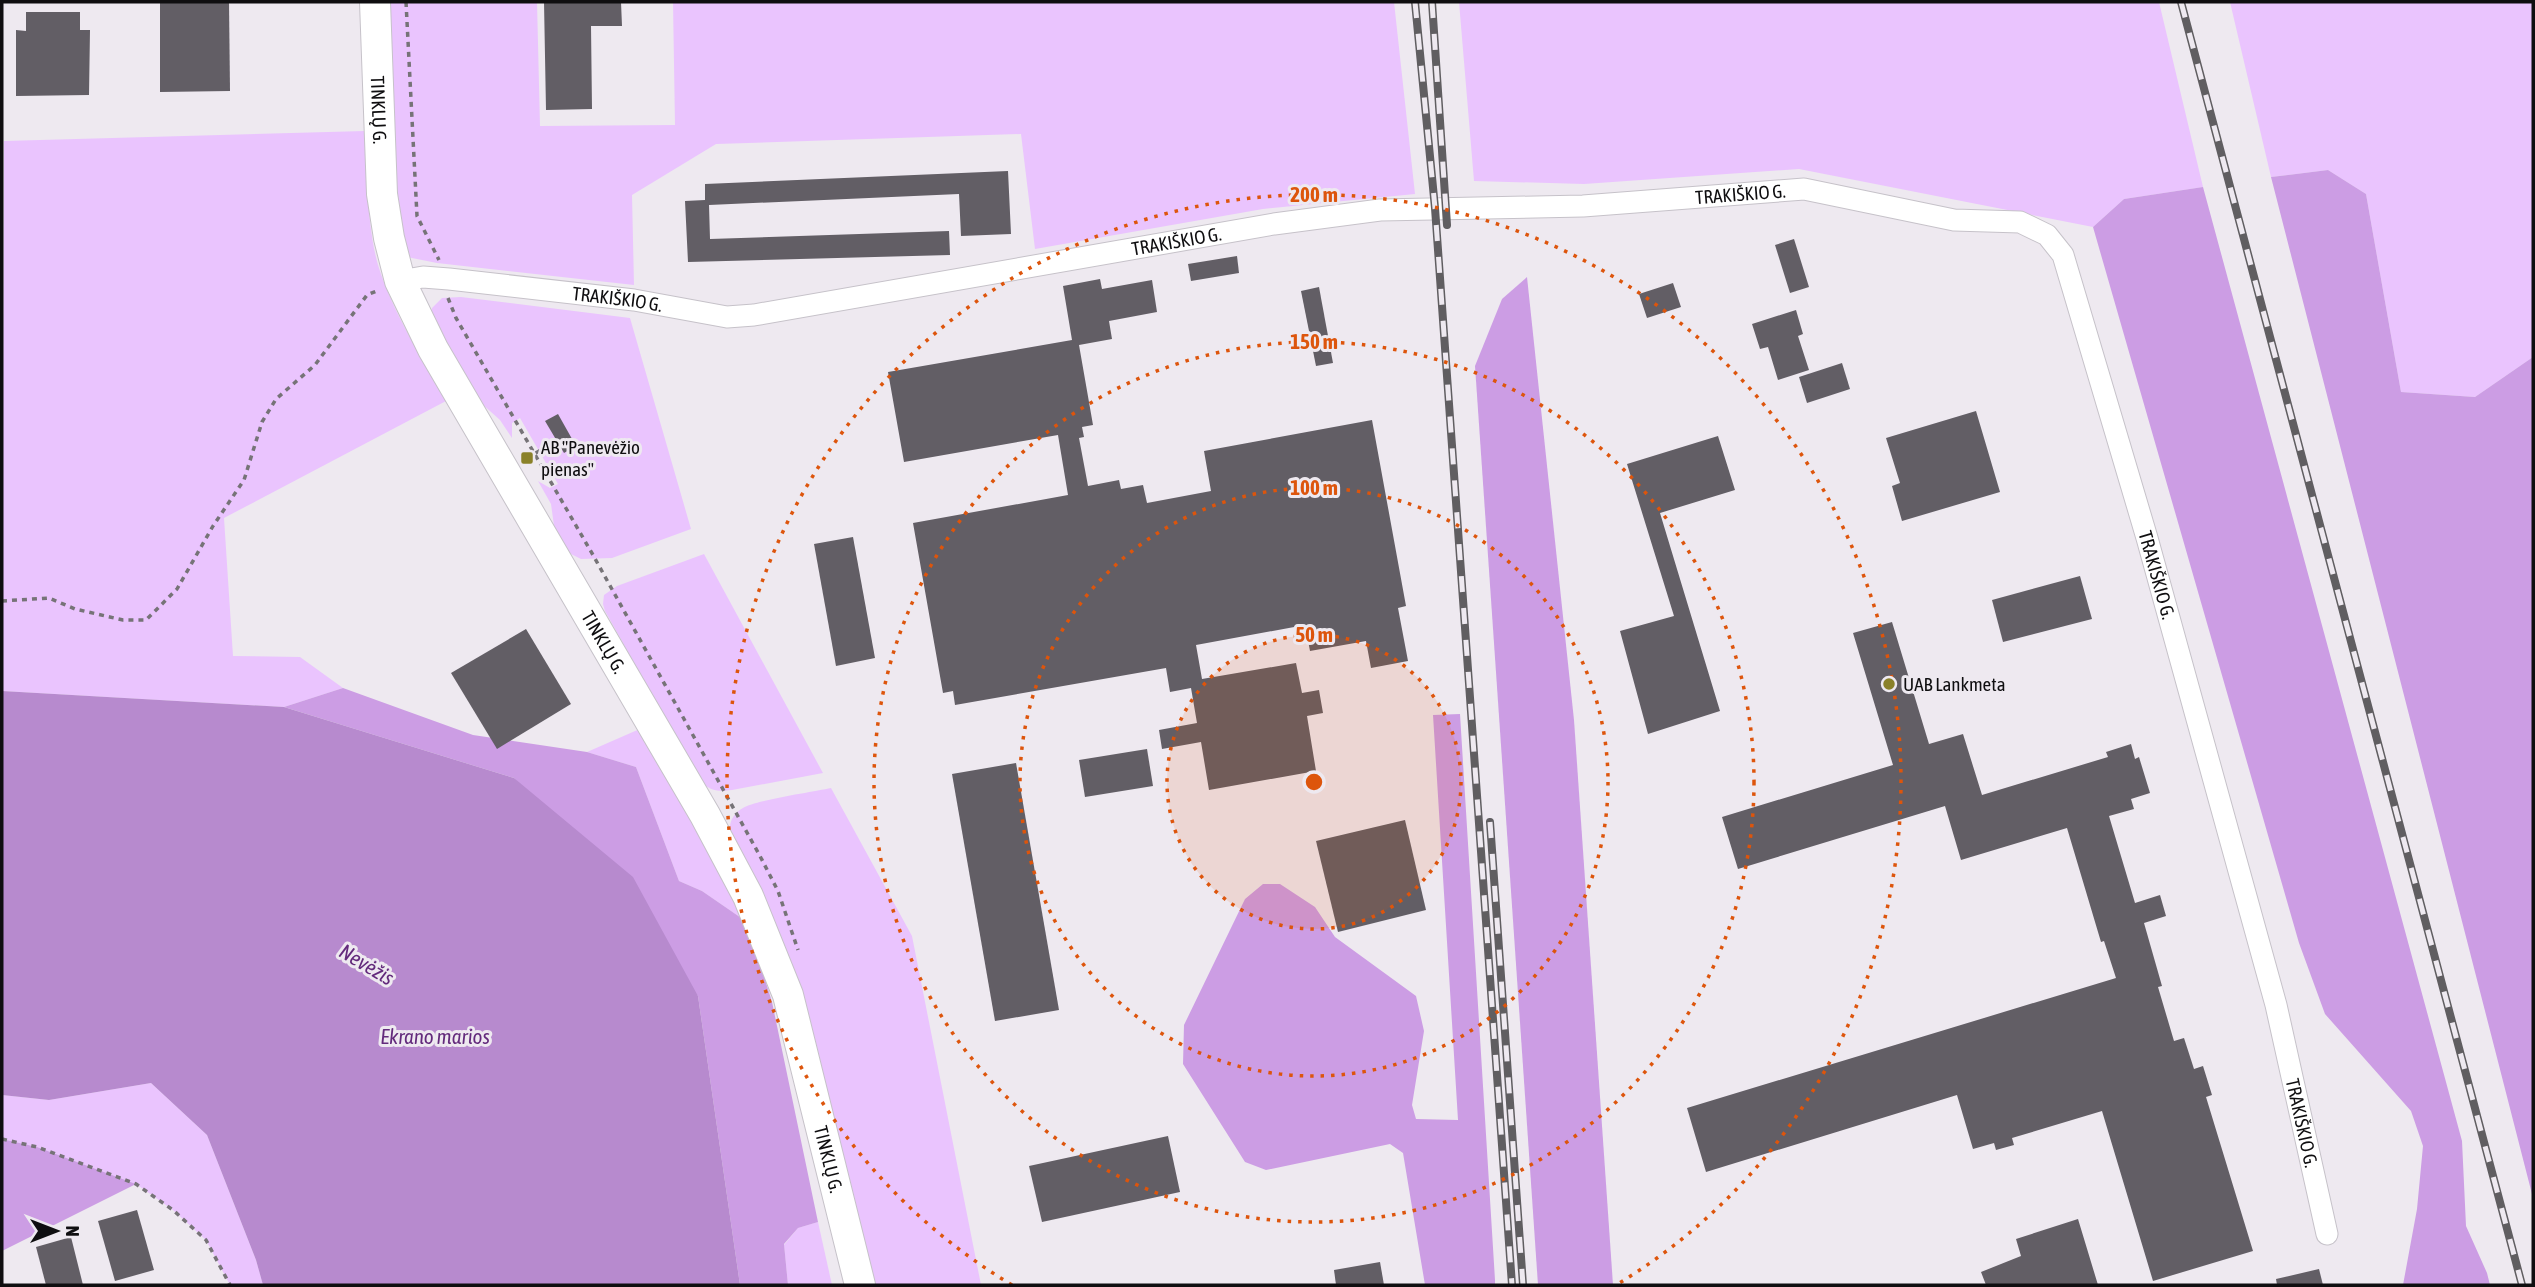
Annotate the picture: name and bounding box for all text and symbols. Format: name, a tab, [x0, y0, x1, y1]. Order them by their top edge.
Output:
street label: TINKLŲ G.	[367, 75, 391, 145]
street label: TRAKIŠKIO G.	[1694, 179, 1787, 208]
text: 200 m	[1290, 182, 1338, 206]
street label: TRAKIŠKIO G.	[1130, 222, 1223, 260]
street label: TRAKIŠKIO G.	[571, 282, 664, 316]
text: 150 m	[1290, 329, 1338, 353]
place label: AB "Panevėžio pienas"	[541, 436, 640, 480]
marker: AB "Panevėžio pienas"	[519, 450, 535, 466]
text: 100 m	[1290, 475, 1338, 499]
street label: TRAKIŠKIO G.	[2134, 528, 2180, 622]
street label: TINKLŲ G.	[577, 607, 631, 677]
text: 50 m	[1295, 622, 1333, 646]
place label: UAB Lankmeta	[1903, 673, 2006, 695]
marker: UAB Lankmeta	[1881, 676, 1897, 692]
centre of rings	[1302, 770, 1326, 794]
water label: Nevėžis	[335, 938, 399, 990]
water label: Ekrano marios	[380, 1024, 490, 1048]
street label: TRAKIŠKIO G.	[2282, 1076, 2323, 1170]
street label: TINKLŲ G.	[810, 1123, 848, 1195]
north arrow	[21, 1196, 91, 1266]
text: N	[62, 1225, 84, 1237]

